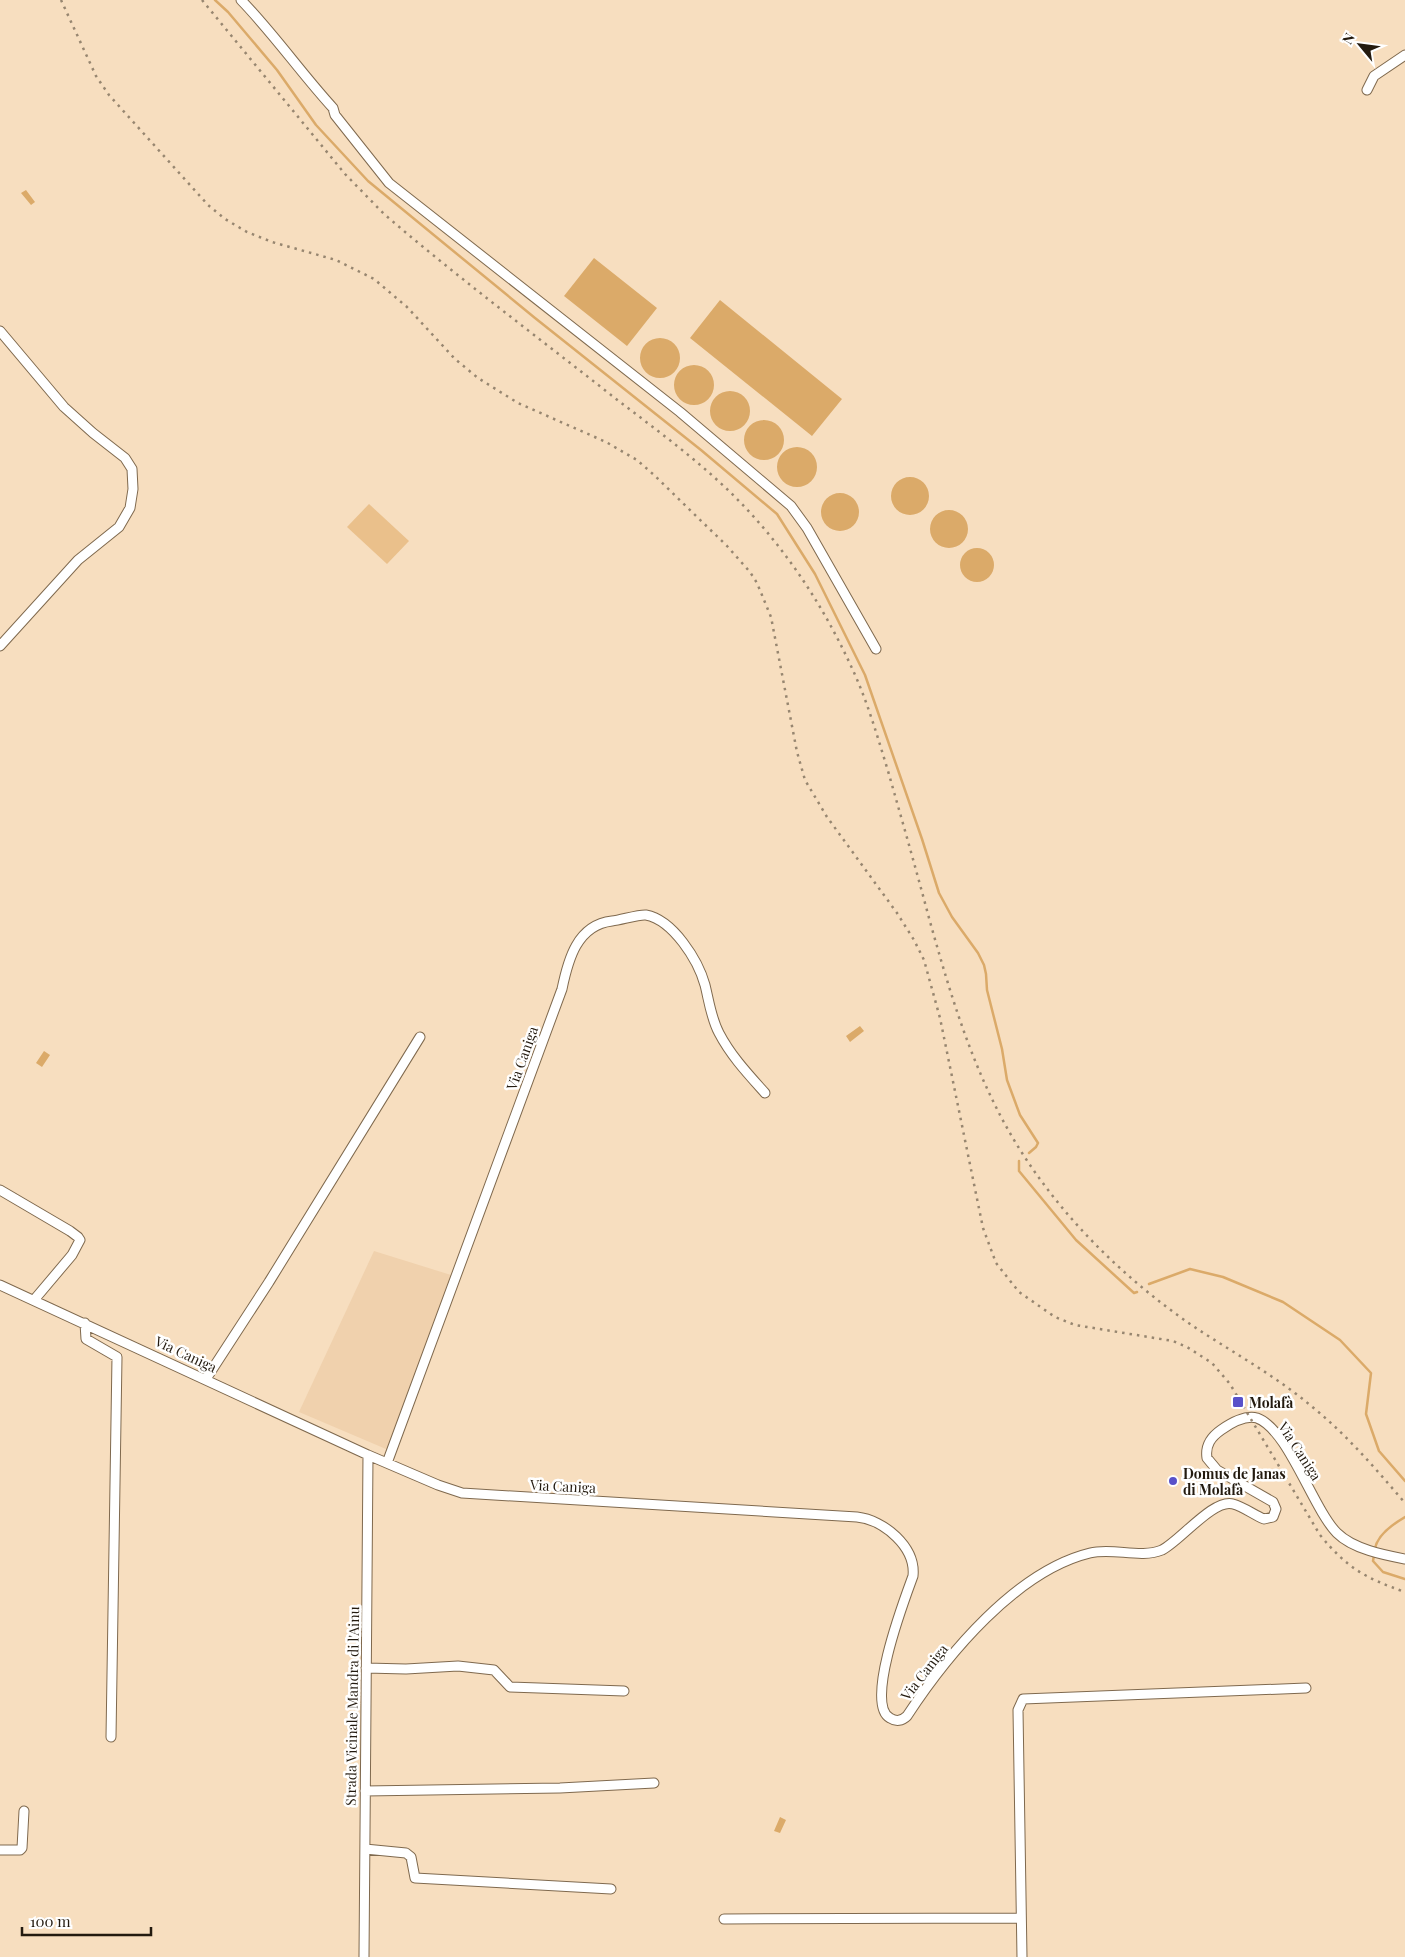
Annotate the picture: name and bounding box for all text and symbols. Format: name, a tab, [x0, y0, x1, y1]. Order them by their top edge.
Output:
north arrow	[1335, 20, 1385, 70]
text: N	[1337, 29, 1359, 47]
street label: Via Caniga	[501, 1024, 542, 1093]
street label: Via Caniga	[151, 1331, 220, 1377]
place label: Molafà	[1249, 1393, 1294, 1412]
marker: Molafà	[1231, 1395, 1245, 1409]
street label: Via Caniga	[1273, 1417, 1326, 1484]
place label: Domus de Janas di Molafà	[1183, 1464, 1286, 1499]
street label: Via Caniga	[528, 1475, 597, 1497]
marker: Domus de Janas di Molafà	[1167, 1475, 1179, 1487]
street label: Strada Vicinale Mandra di l'Ainu	[341, 1606, 363, 1806]
street label: Via Caniga	[896, 1640, 952, 1705]
scale bar	[22, 1904, 151, 1936]
text: 100 m	[30, 1911, 71, 1931]

